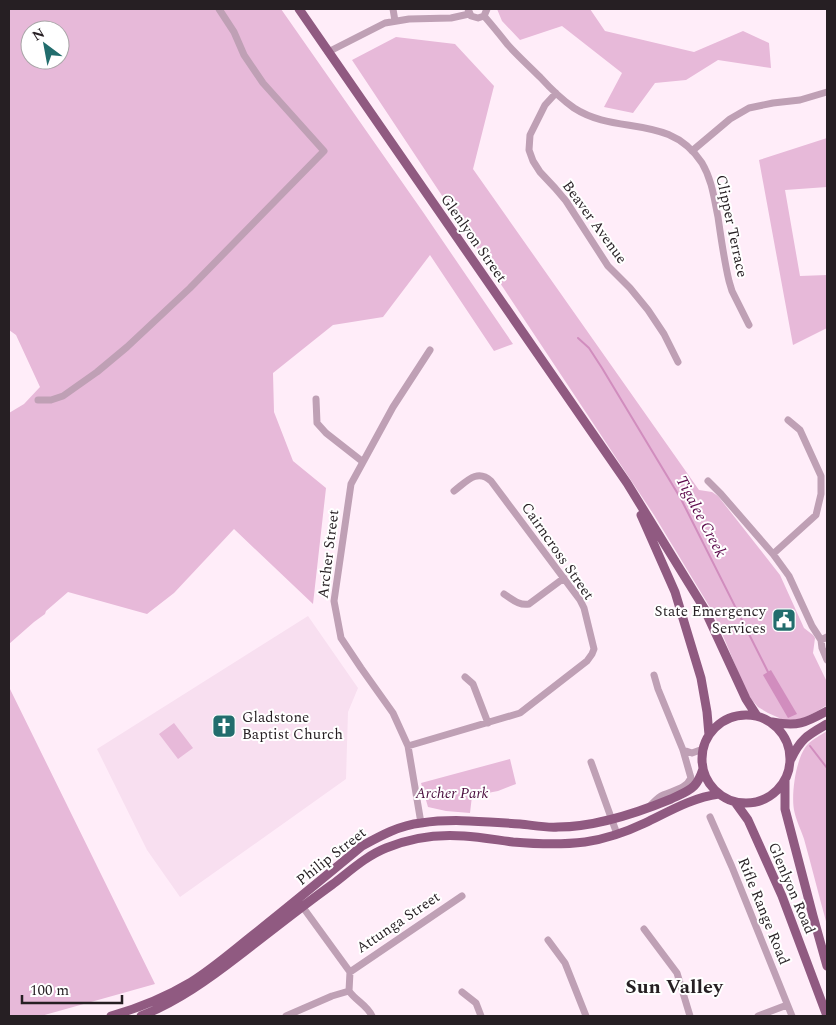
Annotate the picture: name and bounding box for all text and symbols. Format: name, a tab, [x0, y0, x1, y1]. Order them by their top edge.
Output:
north arrow	[20, 20, 70, 70]
text: N	[28, 22, 49, 46]
street label: Clipper Terrace	[709, 173, 754, 280]
street label: Beaver Avenue	[556, 176, 633, 269]
street label: Glenlyon Street	[434, 189, 513, 287]
water label: Tigalee Creek	[669, 471, 733, 562]
street label: Cairncross Street	[515, 498, 600, 605]
street label: Archer Street	[312, 508, 345, 600]
place label: State Emergency Services	[655, 600, 767, 640]
public building icon: State Emergency Services	[771, 607, 797, 633]
place label: Gladstone Baptist Church	[242, 706, 343, 746]
church icon: Gladstone Baptist Church	[211, 713, 237, 739]
park label: Archer Park	[414, 782, 489, 805]
street label: Philip Street	[291, 822, 371, 891]
street label: Glenlyon Road	[762, 839, 821, 938]
street label: Rifle Range Road	[732, 854, 796, 968]
street label: Attunga Street	[352, 886, 445, 959]
scale bar	[22, 972, 122, 1004]
district label: Sun Valley	[625, 972, 724, 1002]
text: 100 m	[30, 979, 69, 1002]

